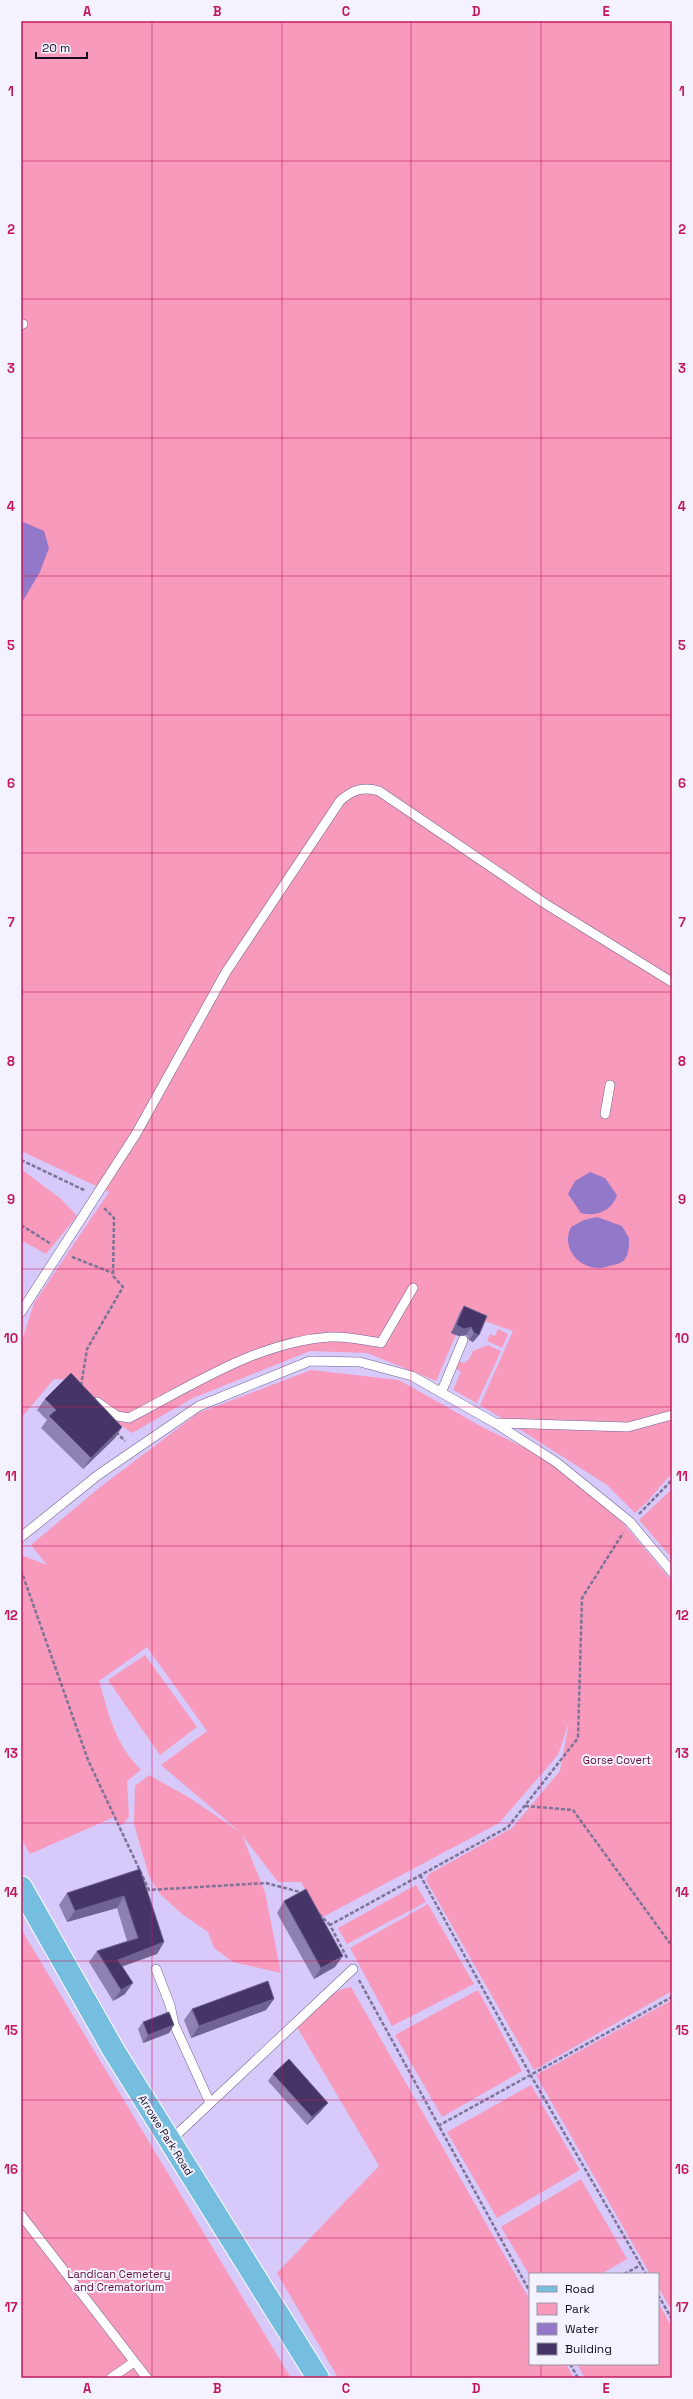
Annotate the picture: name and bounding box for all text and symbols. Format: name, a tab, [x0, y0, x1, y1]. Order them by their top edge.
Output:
text: A	[83, 3, 92, 20]
text: B	[213, 3, 222, 20]
text: C	[342, 3, 350, 20]
text: D	[472, 3, 481, 20]
text: E	[602, 3, 610, 20]
scale bar	[36, 34, 87, 60]
text: 20 m	[42, 40, 70, 56]
text: 1	[8, 83, 14, 100]
text: 1	[679, 83, 685, 100]
text: 2	[7, 221, 15, 238]
text: 2	[678, 221, 686, 238]
text: 3	[7, 360, 15, 377]
text: 3	[678, 360, 686, 377]
text: 4	[7, 498, 15, 515]
text: 4	[678, 498, 686, 515]
text: 5	[7, 637, 15, 654]
text: 5	[678, 637, 686, 654]
text: 6	[7, 775, 15, 792]
text: 6	[678, 775, 686, 792]
text: 7	[7, 914, 15, 931]
text: 7	[678, 914, 686, 931]
text: 8	[7, 1053, 15, 1070]
text: 8	[678, 1053, 686, 1070]
text: 9	[7, 1191, 15, 1208]
text: 9	[678, 1191, 686, 1208]
text: 10	[4, 1330, 18, 1347]
text: 10	[675, 1330, 689, 1347]
text: 11	[5, 1468, 17, 1485]
text: 11	[676, 1468, 688, 1485]
text: 12	[4, 1607, 18, 1624]
text: 12	[675, 1607, 689, 1624]
text: 13	[4, 1745, 18, 1762]
text: 13	[675, 1745, 689, 1762]
park label: Gorse Covert	[583, 1753, 651, 1767]
text: 14	[4, 1884, 18, 1901]
text: 14	[675, 1884, 689, 1901]
text: 15	[4, 2022, 18, 2039]
text: 15	[675, 2022, 689, 2039]
street label: Arrowe Park Road	[136, 2092, 196, 2178]
text: 16	[4, 2161, 18, 2178]
text: 16	[675, 2161, 689, 2178]
park label: Landican Cemetery and Crematorium	[68, 2267, 170, 2294]
legend	[529, 2273, 659, 2365]
text: Road	[565, 2281, 594, 2297]
text: 17	[4, 2299, 18, 2316]
text: 17	[675, 2299, 689, 2316]
text: Park	[565, 2301, 590, 2317]
text: Water	[565, 2321, 599, 2337]
text: Building	[565, 2341, 612, 2357]
text: A	[83, 2380, 92, 2397]
text: B	[213, 2380, 222, 2397]
text: C	[342, 2380, 350, 2397]
text: D	[472, 2380, 481, 2397]
text: E	[602, 2380, 610, 2397]

